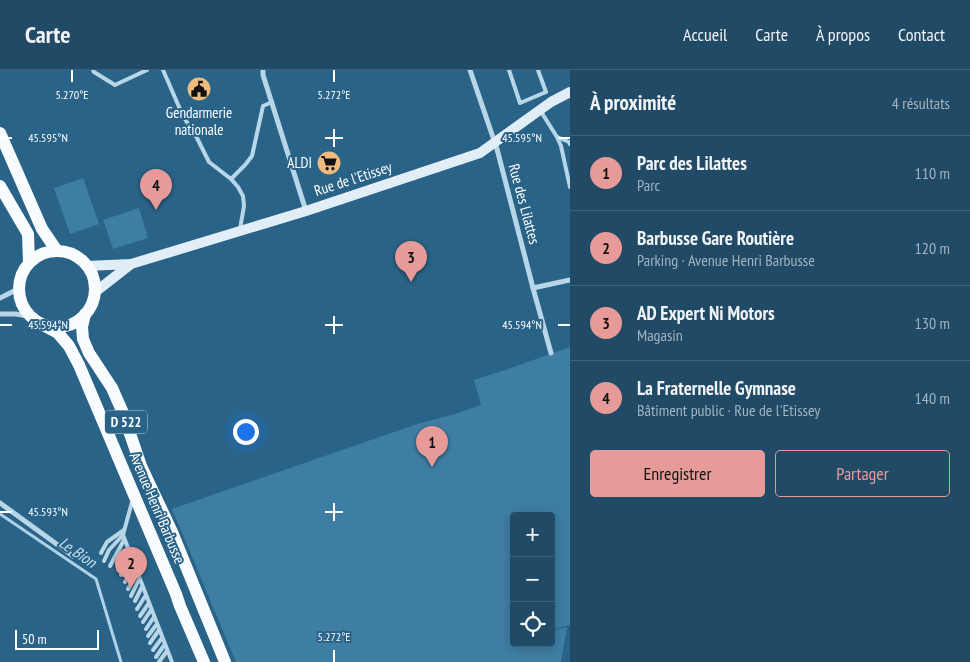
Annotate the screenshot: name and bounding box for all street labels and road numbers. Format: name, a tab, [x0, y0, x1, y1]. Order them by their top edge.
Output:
street label: Rue de l'Etissey	[312, 157, 394, 200]
street label: Rue des Lilattes	[505, 162, 544, 246]
road number: D 522	[105, 411, 147, 434]
street label: Avenue Henri Barbusse	[125, 449, 189, 566]

